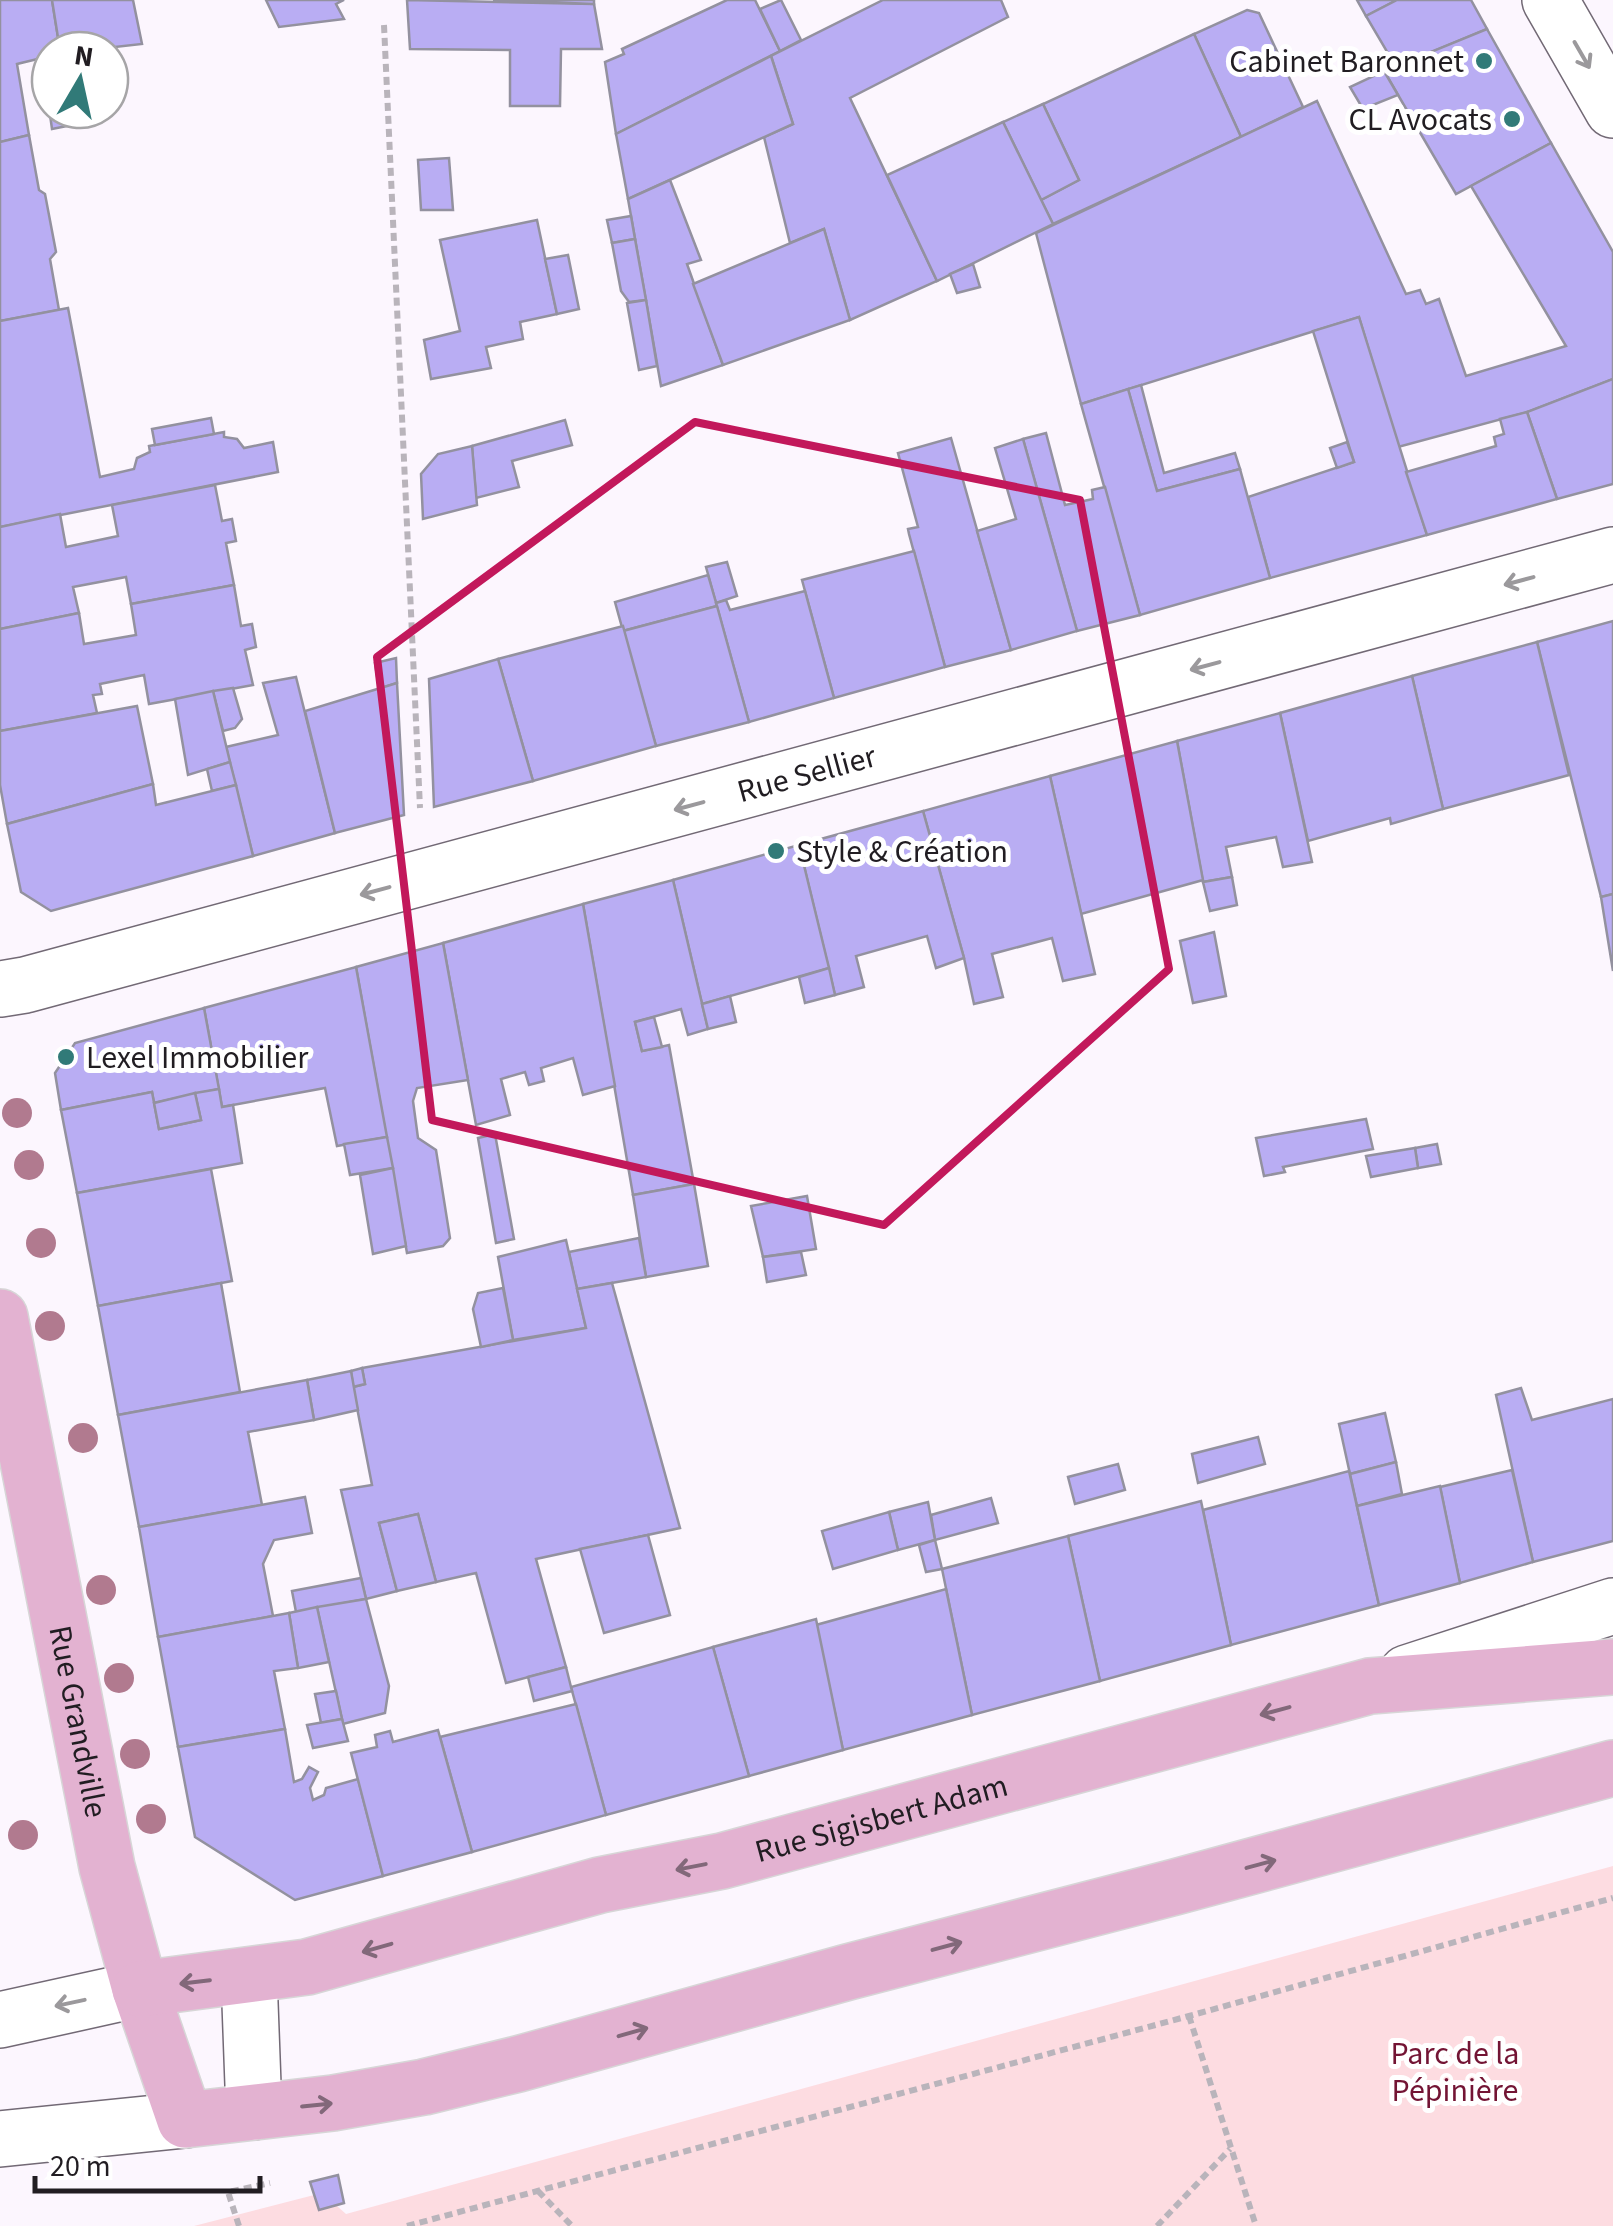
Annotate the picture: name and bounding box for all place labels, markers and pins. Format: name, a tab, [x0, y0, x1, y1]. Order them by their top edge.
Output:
place label: Cabinet Baronnet	[1229, 39, 1464, 85]
marker: Cabinet Baronnet	[1473, 50, 1495, 72]
place label: CL Avocats	[1349, 97, 1492, 143]
marker: CL Avocats	[1501, 108, 1523, 130]
place label: Style & Création	[796, 829, 1008, 875]
marker: Style & Création	[765, 840, 787, 862]
place label: Lexel Immobilier	[86, 1035, 309, 1081]
marker: Lexel Immobilier	[55, 1046, 77, 1068]

